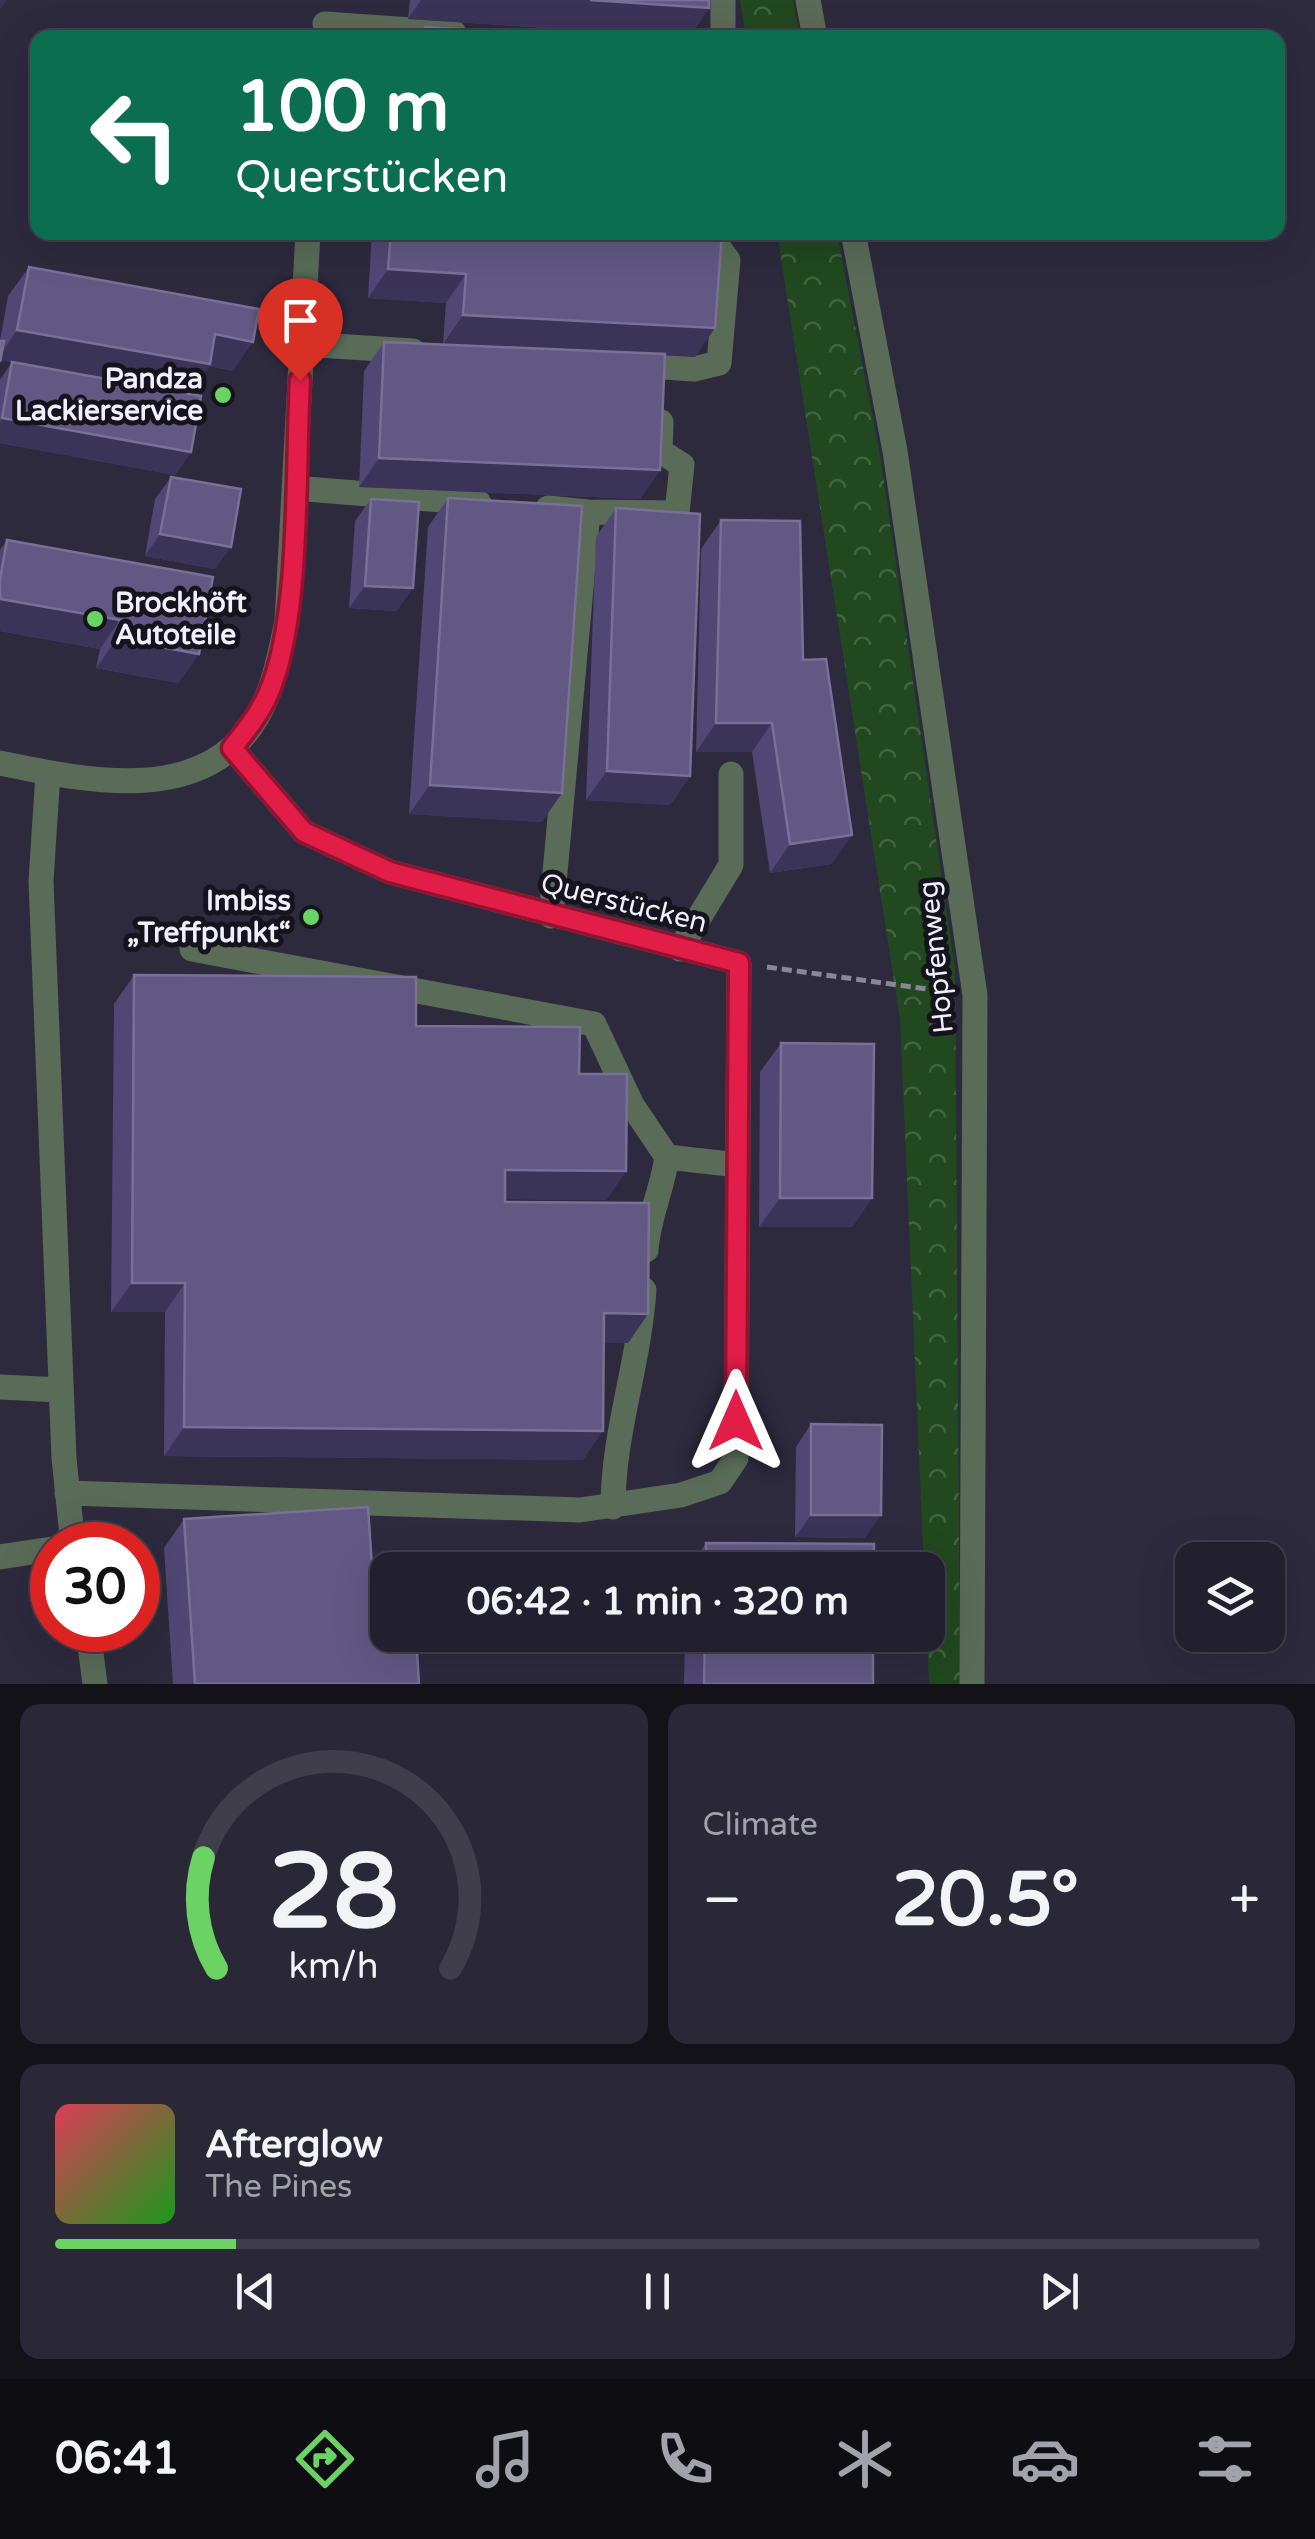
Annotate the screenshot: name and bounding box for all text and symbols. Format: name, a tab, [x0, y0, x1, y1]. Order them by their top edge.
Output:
text: 100 m	[235, 66, 449, 150]
icon: left	[70, 70, 200, 200]
text: Querstücken	[235, 151, 508, 205]
pin	[258, 278, 343, 381]
icon: arrive	[273, 293, 328, 348]
place label: Pandza Lackierservice	[15, 362, 203, 428]
marker: Pandza Lackierservice	[212, 384, 234, 406]
place label: Brockhöft Autoteile	[115, 586, 247, 652]
marker: Brockhöft Autoteile	[84, 608, 106, 630]
street label: Querstücken	[537, 866, 711, 940]
street label: Hopfenweg	[911, 879, 961, 1035]
place label: Imbiss „Treffpunkt“	[127, 884, 291, 950]
marker: Imbiss „Treffpunkt“	[300, 906, 322, 928]
position arrow	[684, 1369, 788, 1473]
speed limit sign: 30	[30, 1522, 160, 1652]
map controls	[1175, 1542, 1285, 1652]
button: layers	[1175, 1542, 1285, 1652]
text: 06:42 · 1 min · 320 m	[466, 1579, 849, 1625]
text: Climate	[703, 1806, 818, 1844]
text: 28	[268, 1831, 399, 1956]
text: 20.5°	[892, 1855, 1079, 1945]
text: −	[703, 1868, 742, 1934]
text: +	[1229, 1868, 1260, 1934]
text: km/h	[289, 1945, 379, 1988]
text: Afterglow	[205, 2122, 383, 2168]
text: The Pines	[205, 2168, 352, 2206]
icon: previous	[228, 2264, 283, 2319]
icon: pause	[630, 2264, 685, 2319]
icon: next	[1032, 2264, 1087, 2319]
icon: directions	[290, 2424, 360, 2494]
icon: music	[470, 2424, 540, 2494]
icon: phone	[650, 2424, 720, 2494]
icon: climate	[830, 2424, 900, 2494]
icon: car	[1010, 2424, 1080, 2494]
icon: filters	[1190, 2424, 1260, 2494]
text: 06:41	[55, 2432, 180, 2486]

